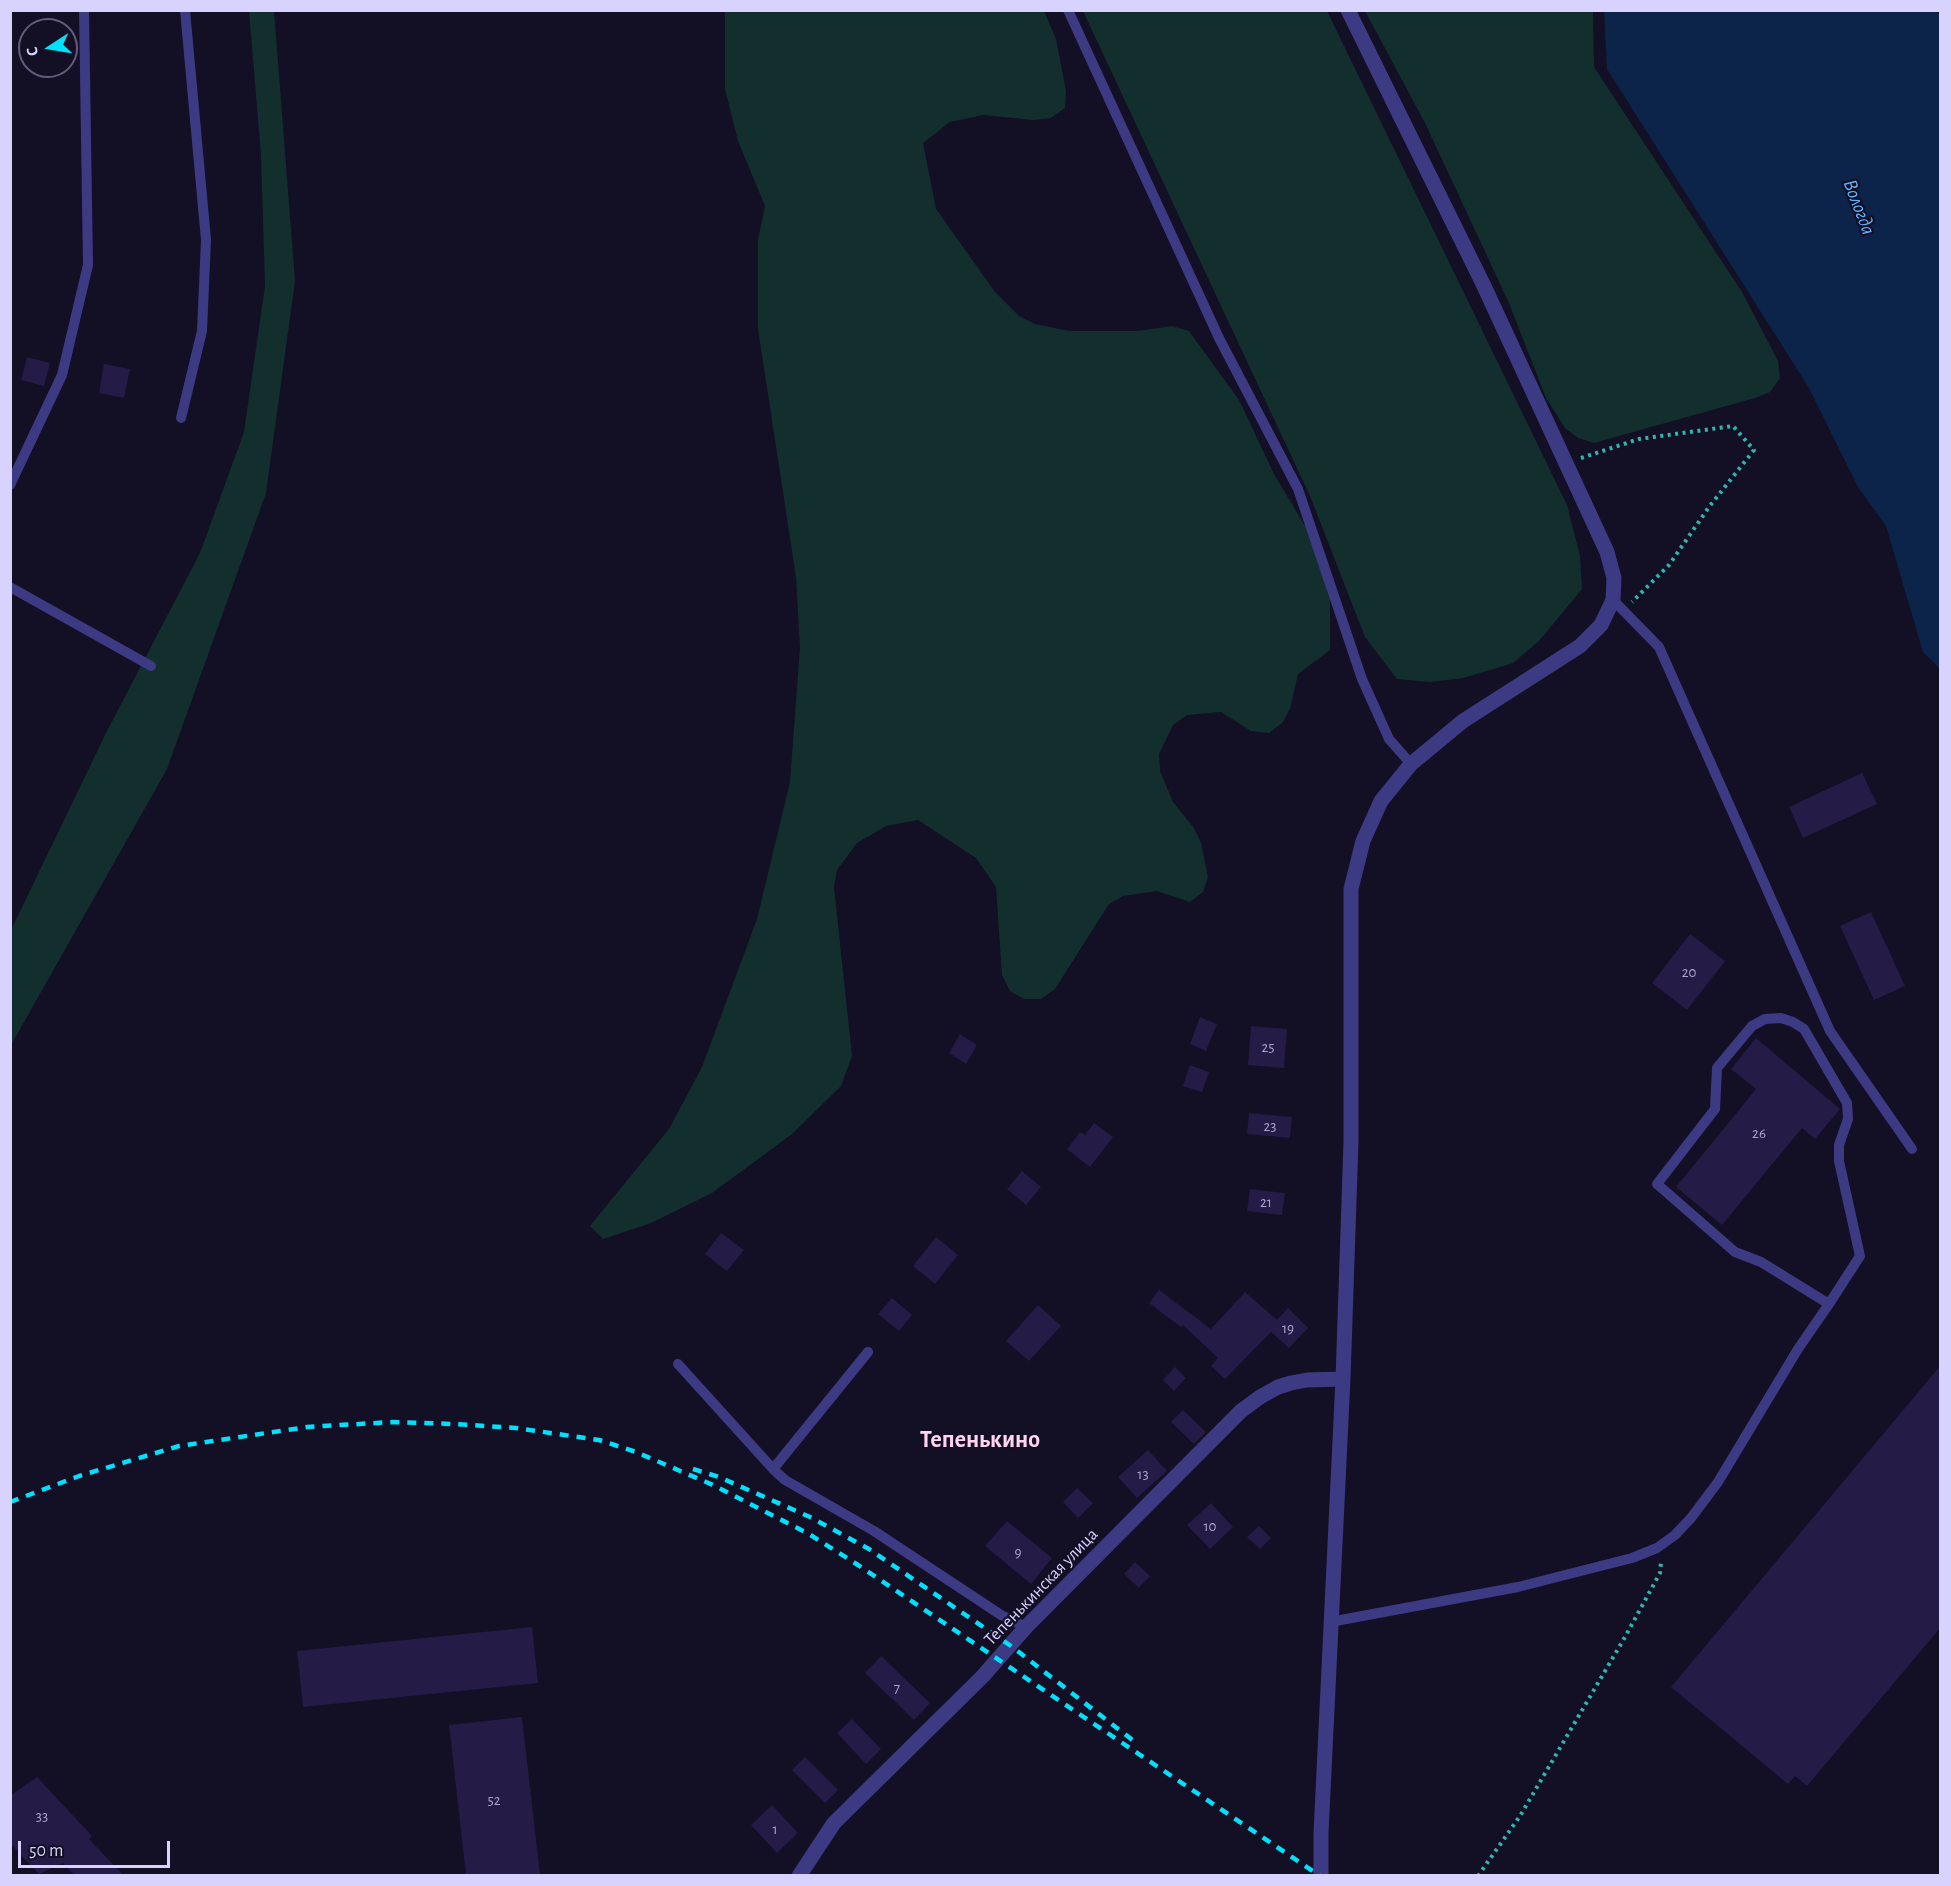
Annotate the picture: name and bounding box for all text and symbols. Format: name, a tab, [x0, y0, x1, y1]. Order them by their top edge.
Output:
north arrow	[18, 18, 78, 78]
text: С	[24, 45, 41, 57]
water label: Вологда	[1838, 176, 1880, 238]
house number: 20	[1682, 963, 1696, 981]
house number: 25	[1261, 1038, 1275, 1056]
house number: 23	[1263, 1117, 1277, 1135]
house number: 26	[1752, 1124, 1766, 1142]
house number: 21	[1260, 1193, 1272, 1211]
house number: 19	[1282, 1319, 1294, 1337]
district label: Тепенькино	[920, 1426, 1040, 1454]
house number: 13	[1137, 1465, 1149, 1483]
house number: 10	[1203, 1517, 1217, 1535]
street label: Тепенькинская улица	[980, 1524, 1102, 1650]
house number: 9	[1014, 1543, 1022, 1561]
house number: 7	[894, 1679, 900, 1697]
house number: 52	[487, 1791, 501, 1809]
house number: 33	[36, 1807, 48, 1825]
house number: 1	[772, 1820, 778, 1838]
scale bar	[21, 1829, 172, 1867]
text: 50 m	[29, 1842, 63, 1860]

